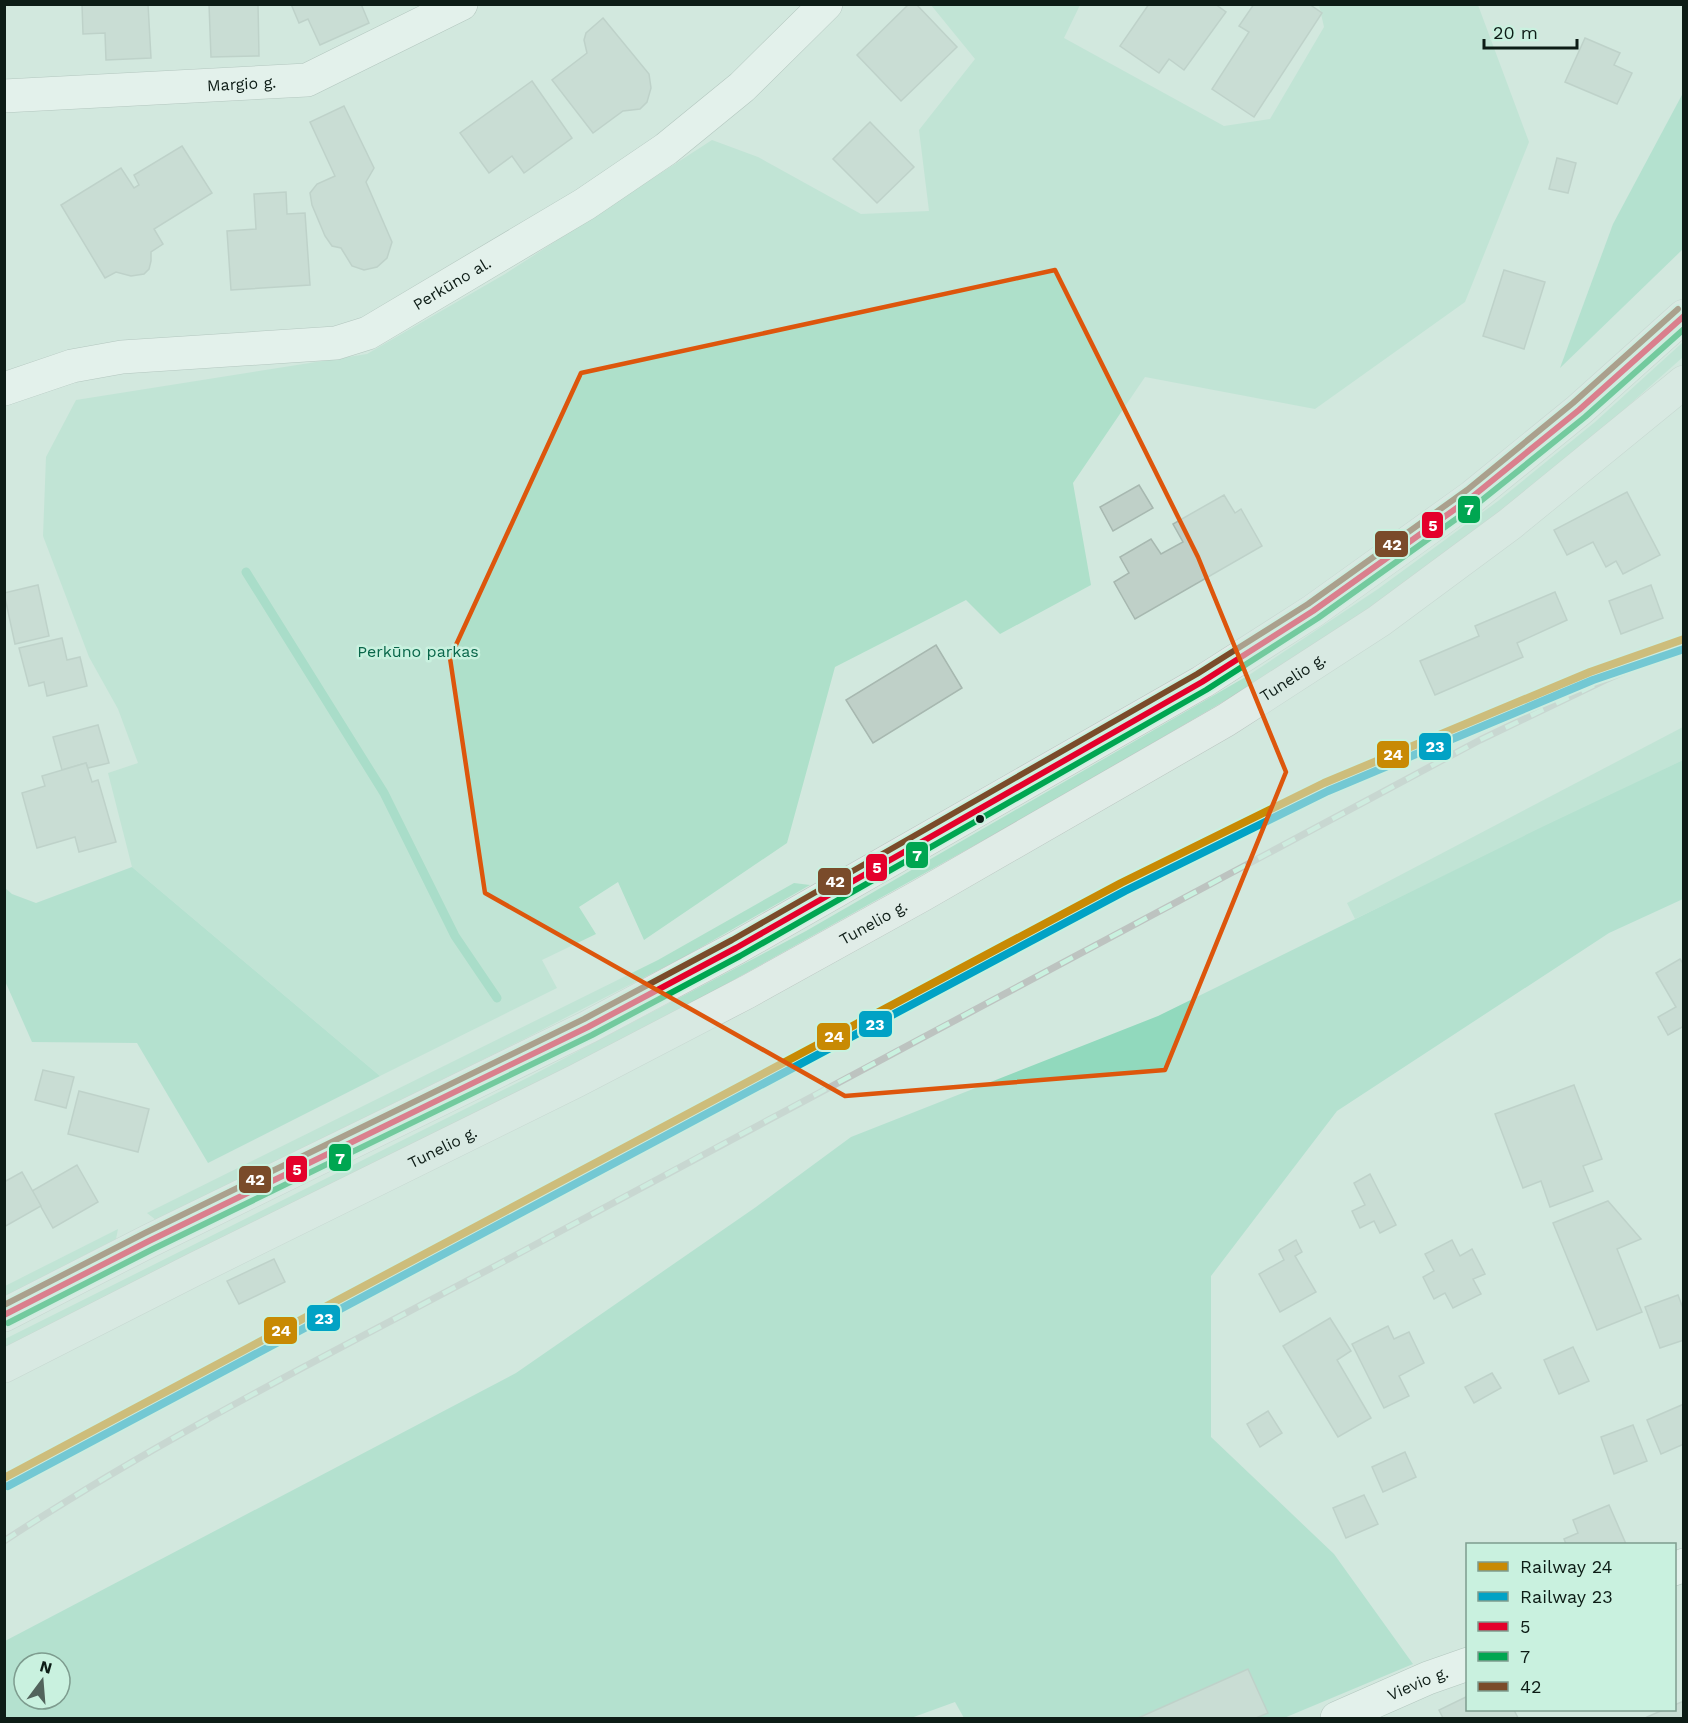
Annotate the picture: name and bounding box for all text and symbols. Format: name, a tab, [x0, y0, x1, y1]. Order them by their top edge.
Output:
scale bar	[1484, 12, 1577, 50]
text: 20 m	[1493, 22, 1538, 43]
street label: Margio g.	[207, 72, 277, 95]
street label: Perkūno al.	[409, 253, 494, 314]
line badge: 7	[1457, 495, 1481, 524]
text: 7	[1464, 500, 1474, 519]
line badge: 5	[1421, 511, 1444, 539]
text: 5	[1428, 516, 1438, 535]
line badge: 42	[1374, 530, 1409, 558]
text: 42	[1382, 535, 1402, 554]
park label: Perkūno parkas	[357, 642, 479, 661]
street label: Tunelio g.	[1256, 649, 1329, 705]
line badge: 23	[1418, 732, 1452, 761]
text: 23	[1425, 737, 1445, 756]
line badge: 24	[1376, 740, 1410, 769]
text: 24	[1383, 745, 1403, 764]
unlabelled marker	[974, 813, 986, 825]
line badge: 7	[905, 841, 929, 869]
text: 7	[912, 846, 922, 865]
line badge: 5	[865, 853, 888, 882]
text: 5	[872, 858, 882, 877]
line badge: 42	[817, 867, 852, 896]
text: 42	[825, 872, 845, 891]
street label: Tunelio g.	[836, 896, 910, 949]
line badge: 23	[858, 1010, 893, 1038]
text: 23	[865, 1015, 885, 1034]
line badge: 24	[816, 1022, 851, 1051]
text: 24	[824, 1027, 844, 1046]
street label: Tunelio g.	[405, 1122, 480, 1172]
line badge: 7	[328, 1143, 352, 1172]
text: 7	[335, 1149, 345, 1168]
line badge: 5	[285, 1155, 308, 1183]
text: 5	[292, 1160, 302, 1179]
line badge: 42	[238, 1165, 272, 1194]
text: 42	[245, 1170, 265, 1189]
line badge: 23	[306, 1304, 341, 1332]
text: 23	[314, 1309, 334, 1328]
line badge: 24	[263, 1316, 298, 1345]
text: 24	[271, 1321, 291, 1340]
legend	[1466, 1543, 1676, 1711]
text: Railway 24	[1520, 1556, 1613, 1577]
text: Railway 23	[1520, 1586, 1613, 1607]
text: 5	[1520, 1616, 1530, 1637]
text: 7	[1520, 1646, 1530, 1667]
north arrow	[12, 1651, 72, 1711]
text: N	[38, 1656, 54, 1678]
street label: Vievio g.	[1384, 1662, 1451, 1704]
text: 42	[1520, 1676, 1542, 1697]

